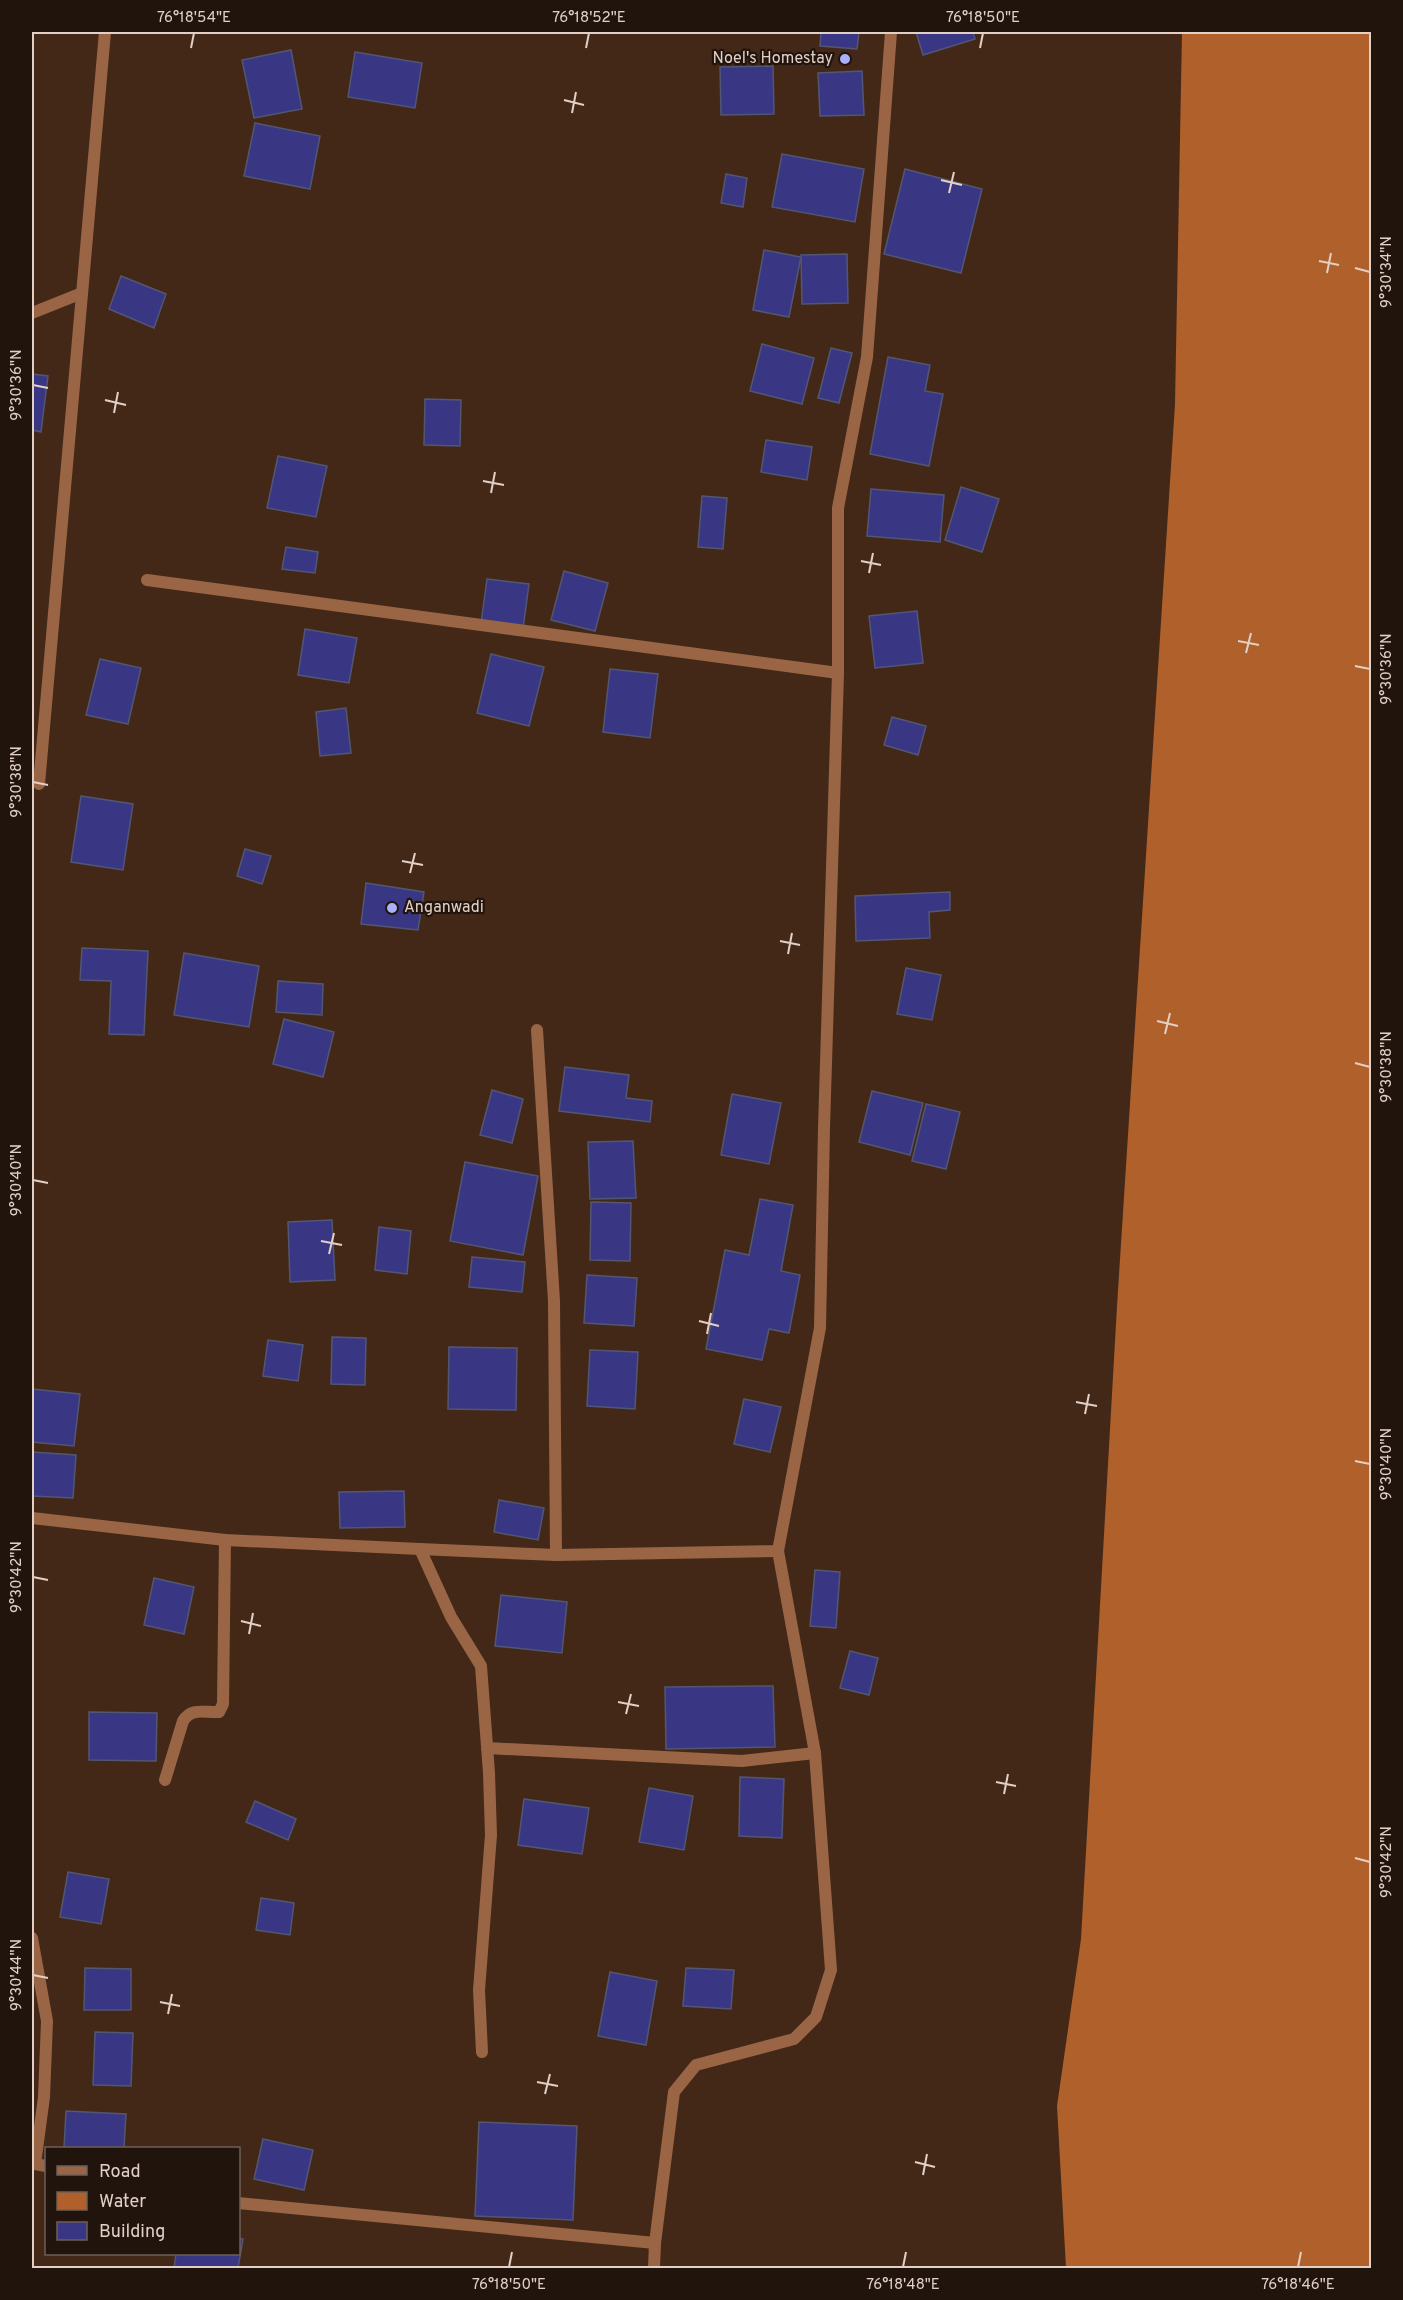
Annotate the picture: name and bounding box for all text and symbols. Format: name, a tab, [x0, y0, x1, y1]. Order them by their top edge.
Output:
text: 76°18'54"E	[157, 9, 231, 28]
text: 76°18'52"E	[552, 9, 626, 28]
text: 76°18'50"E	[946, 9, 1020, 28]
place label: Noel's Homestay	[713, 49, 833, 69]
marker: Noel's Homestay	[838, 52, 852, 66]
text: 9°30'34"N	[1378, 236, 1397, 308]
text: 9°30'36"N	[8, 349, 27, 421]
text: 9°30'36"N	[1378, 633, 1397, 705]
text: 9°30'38"N	[8, 746, 27, 818]
place label: Anganwadi	[404, 898, 484, 918]
marker: Anganwadi	[385, 901, 399, 915]
text: 9°30'38"N	[1378, 1031, 1397, 1103]
text: 9°30'40"N	[8, 1144, 27, 1216]
text: 9°30'40"N	[1378, 1428, 1397, 1500]
text: 9°30'42"N	[8, 1541, 27, 1613]
text: 9°30'42"N	[1378, 1826, 1397, 1898]
text: 9°30'44"N	[8, 1939, 27, 2011]
legend	[45, 2147, 240, 2255]
text: Road	[99, 2161, 141, 2184]
text: Water	[99, 2191, 146, 2214]
text: Building	[99, 2221, 165, 2244]
text: 76°18'50"E	[472, 2276, 546, 2295]
text: 76°18'48"E	[866, 2276, 940, 2295]
text: 76°18'46"E	[1261, 2276, 1335, 2295]

